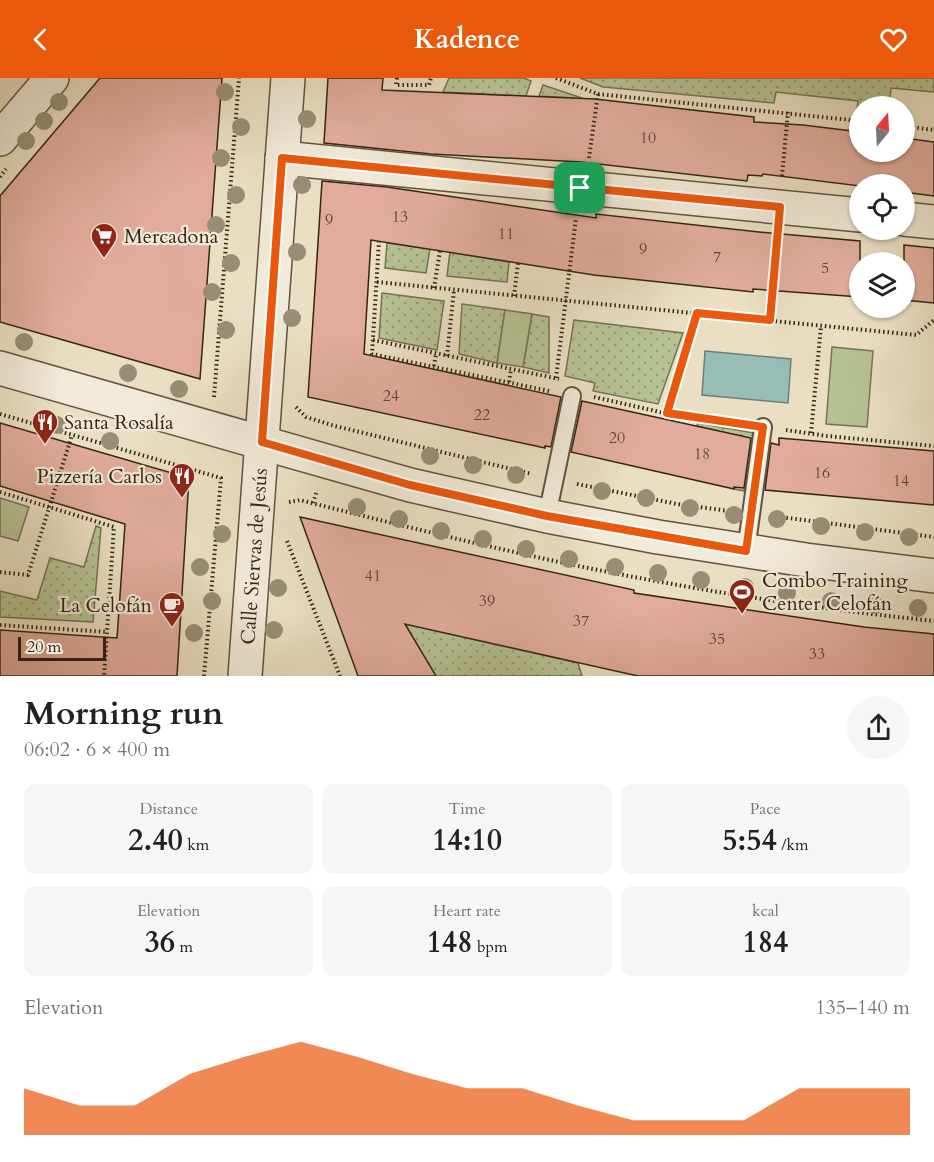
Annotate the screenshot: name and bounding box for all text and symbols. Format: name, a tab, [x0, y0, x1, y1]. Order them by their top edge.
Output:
text: Kadence	[414, 21, 520, 58]
icon: back	[24, 23, 57, 56]
icon: heart	[877, 23, 910, 56]
north arrow	[849, 96, 915, 162]
map controls	[849, 96, 915, 318]
house number: 10	[640, 127, 656, 149]
pin	[554, 162, 605, 213]
icon: arrive	[563, 171, 596, 204]
button: locate	[849, 174, 915, 240]
house number: 13	[392, 206, 408, 228]
house number: 9	[325, 209, 333, 231]
supermarket icon: Mercadona	[89, 221, 119, 259]
place label: Mercadona	[124, 223, 219, 250]
house number: 11	[498, 223, 514, 245]
house number: 9	[639, 238, 647, 260]
house number: 7	[713, 246, 721, 268]
button: layers	[849, 252, 915, 318]
house number: 5	[821, 257, 829, 279]
house number: 24	[383, 385, 399, 407]
house number: 22	[474, 404, 490, 426]
restaurant icon: Santa Rosalía	[30, 407, 60, 445]
place label: Santa Rosalía	[64, 409, 174, 436]
house number: 20	[609, 427, 625, 449]
house number: 18	[694, 443, 710, 465]
restaurant icon: Pizzería Carlos	[167, 461, 197, 499]
house number: 16	[814, 462, 830, 484]
place label: Pizzería Carlos	[37, 463, 162, 490]
street label: Calle Siervas de Jesús	[234, 467, 274, 646]
house number: 14	[893, 470, 909, 492]
house number: 41	[365, 565, 381, 587]
place label: Combo Training Center Celofán	[762, 567, 909, 617]
sports icon: Combo Training Center Celofán	[727, 577, 757, 615]
cafe icon: La Celofán	[157, 590, 187, 628]
house number: 39	[479, 590, 495, 612]
place label: La Celofán	[60, 592, 153, 619]
house number: 37	[573, 610, 589, 632]
house number: 35	[709, 628, 725, 650]
scale bar	[18, 634, 106, 662]
text: 20 m	[27, 636, 61, 658]
house number: 33	[809, 643, 825, 665]
text: Morning run	[24, 691, 224, 736]
button: share	[847, 696, 910, 759]
text: 06:02 · 6 × 400 m	[24, 736, 170, 763]
text: Distance	[139, 798, 198, 820]
text: Time	[448, 798, 486, 820]
text: Pace	[750, 798, 781, 820]
text: 2.40	[128, 820, 183, 861]
text: 14:10	[432, 820, 502, 861]
text: 5:54	[722, 820, 777, 861]
text: km	[183, 834, 209, 856]
text: /km	[777, 834, 809, 856]
text: Elevation	[137, 900, 200, 922]
text: Heart rate	[433, 900, 501, 922]
text: kcal	[752, 900, 779, 922]
text: 36	[144, 922, 175, 963]
text: 148	[426, 922, 473, 963]
text: 184	[742, 922, 788, 963]
text: m	[175, 936, 193, 958]
text: bpm	[473, 936, 508, 958]
text: Elevation	[24, 994, 103, 1021]
text: 135–140 m	[815, 994, 910, 1021]

